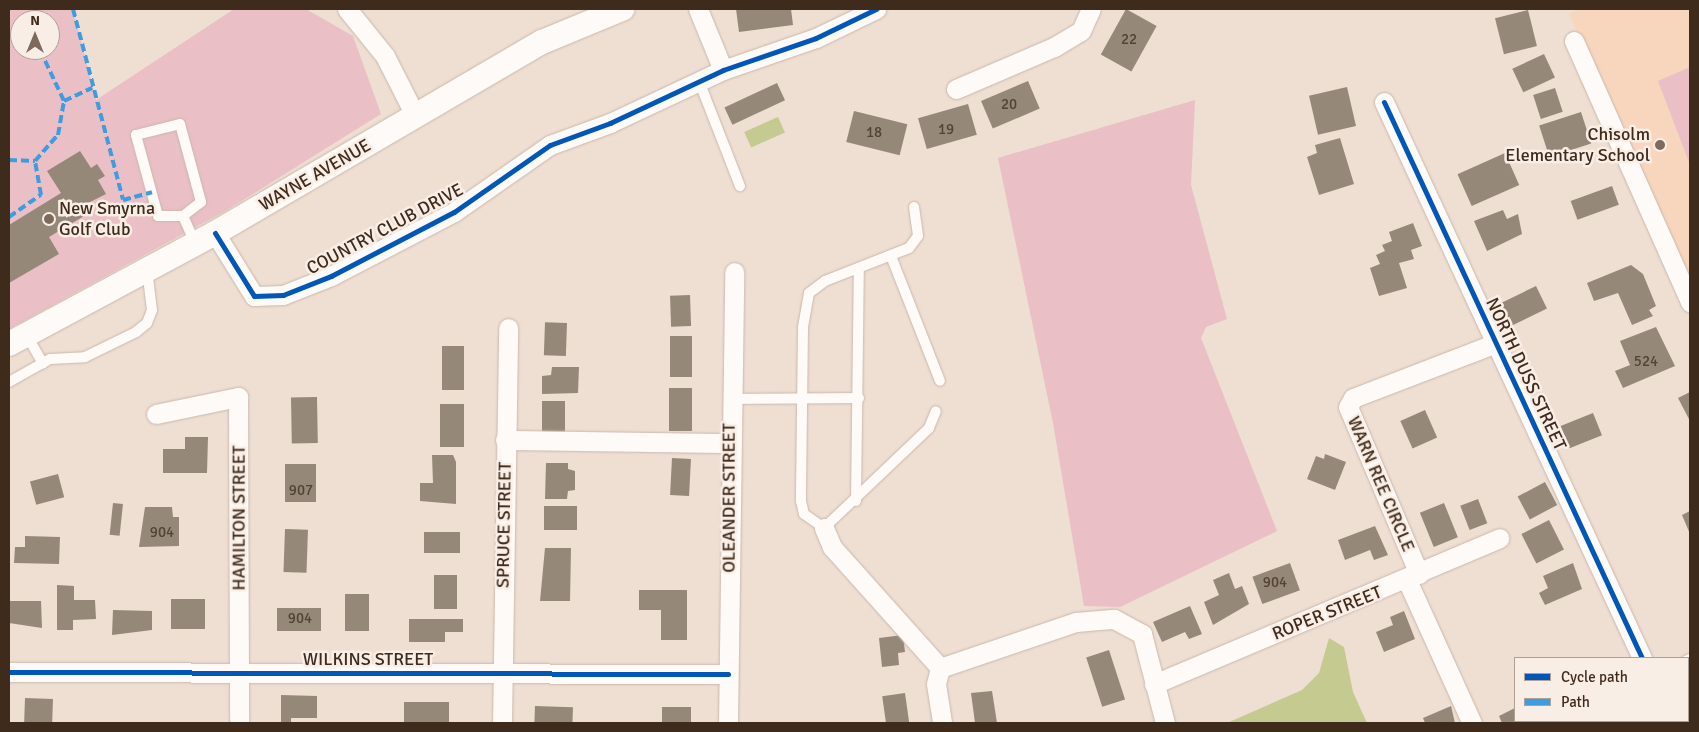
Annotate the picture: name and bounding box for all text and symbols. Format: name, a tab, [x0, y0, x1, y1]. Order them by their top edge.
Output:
north arrow	[10, 10, 60, 60]
text: N	[30, 12, 40, 29]
house number: 22	[1121, 31, 1137, 49]
house number: 20	[1001, 96, 1017, 114]
house number: 19	[938, 121, 954, 139]
house number: 18	[866, 124, 882, 142]
place label: Chisolm Elementary School	[1505, 124, 1650, 166]
street label: WAYNE AVENUE	[255, 134, 375, 216]
marker: Chisolm Elementary School	[1654, 139, 1666, 151]
street label: COUNTRY CLUB DRIVE	[303, 179, 467, 279]
place label: New Smyrna Golf Club	[59, 198, 155, 240]
marker: New Smyrna Golf Club	[43, 213, 55, 225]
street label: NORTH DUSS STREET	[1481, 294, 1571, 454]
house number: 524	[1634, 353, 1658, 371]
street label: WARN REE CIRCLE	[1343, 413, 1419, 555]
street label: OLEANDER STREET	[718, 423, 740, 573]
street label: HAMILTON STREET	[228, 445, 250, 591]
street label: SPRUCE STREET	[492, 462, 516, 588]
house number: 907	[289, 482, 313, 500]
house number: 904	[150, 524, 174, 542]
house number: 904	[1263, 574, 1287, 592]
street label: ROPER STREET	[1269, 581, 1385, 645]
house number: 904	[288, 610, 312, 628]
street label: WILKINS STREET	[303, 648, 433, 670]
legend	[1514, 657, 1689, 722]
text: Cycle path	[1561, 668, 1628, 686]
text: Path	[1561, 693, 1590, 711]

